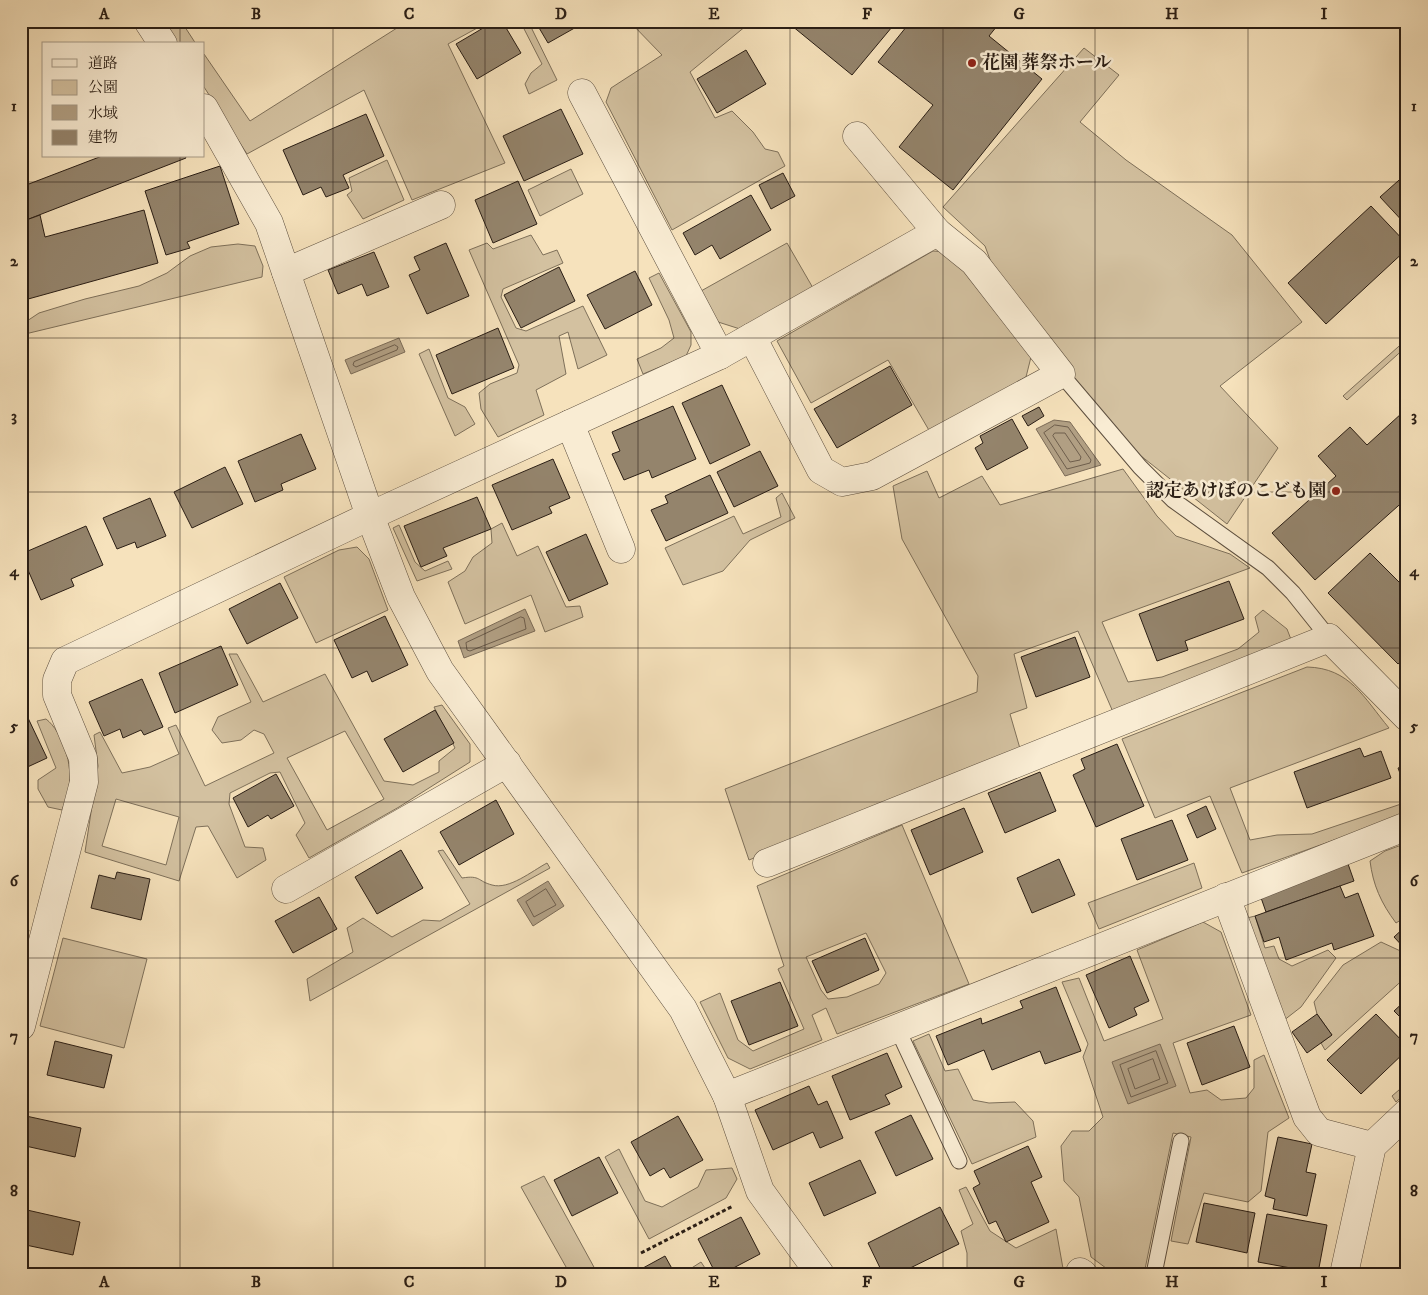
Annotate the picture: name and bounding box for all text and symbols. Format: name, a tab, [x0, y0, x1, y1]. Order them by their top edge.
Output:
text: A	[98, 4, 110, 24]
text: B	[251, 4, 261, 24]
text: C	[404, 4, 414, 24]
text: D	[555, 4, 567, 24]
text: E	[708, 4, 720, 24]
text: F	[862, 4, 872, 24]
text: G	[1013, 4, 1025, 24]
text: H	[1165, 4, 1179, 24]
text: I	[1321, 4, 1328, 24]
legend	[42, 42, 205, 158]
place label: 花園 葬祭ホール	[982, 52, 1112, 74]
text: 道路	[88, 54, 118, 73]
marker: 花園 葬祭ホール	[966, 57, 978, 69]
text: 公園	[88, 78, 118, 97]
text: 1	[11, 96, 17, 116]
text: 1	[1411, 96, 1417, 116]
text: 水域	[88, 104, 118, 123]
text: 建物	[88, 128, 118, 147]
text: 2	[10, 251, 19, 271]
text: 2	[1410, 251, 1419, 271]
text: 3	[11, 406, 17, 426]
text: 3	[1411, 406, 1417, 426]
place label: 認定あけぼのこども園	[1146, 480, 1326, 502]
marker: 認定あけぼのこども園	[1330, 485, 1342, 497]
text: 4	[8, 561, 19, 581]
text: 4	[1408, 561, 1419, 581]
text: 5	[9, 716, 18, 736]
text: 5	[1409, 716, 1418, 736]
text: 6	[10, 871, 20, 891]
text: 6	[1410, 871, 1420, 891]
text: 7	[10, 1026, 18, 1046]
text: 7	[1410, 1026, 1418, 1046]
text: 8	[10, 1181, 18, 1201]
text: 8	[1410, 1181, 1418, 1201]
text: A	[98, 1272, 110, 1292]
text: B	[251, 1272, 261, 1292]
text: C	[404, 1272, 414, 1292]
text: D	[555, 1272, 567, 1292]
text: E	[708, 1272, 720, 1292]
text: F	[862, 1272, 872, 1292]
text: G	[1013, 1272, 1025, 1292]
text: H	[1165, 1272, 1179, 1292]
text: I	[1321, 1272, 1328, 1292]

